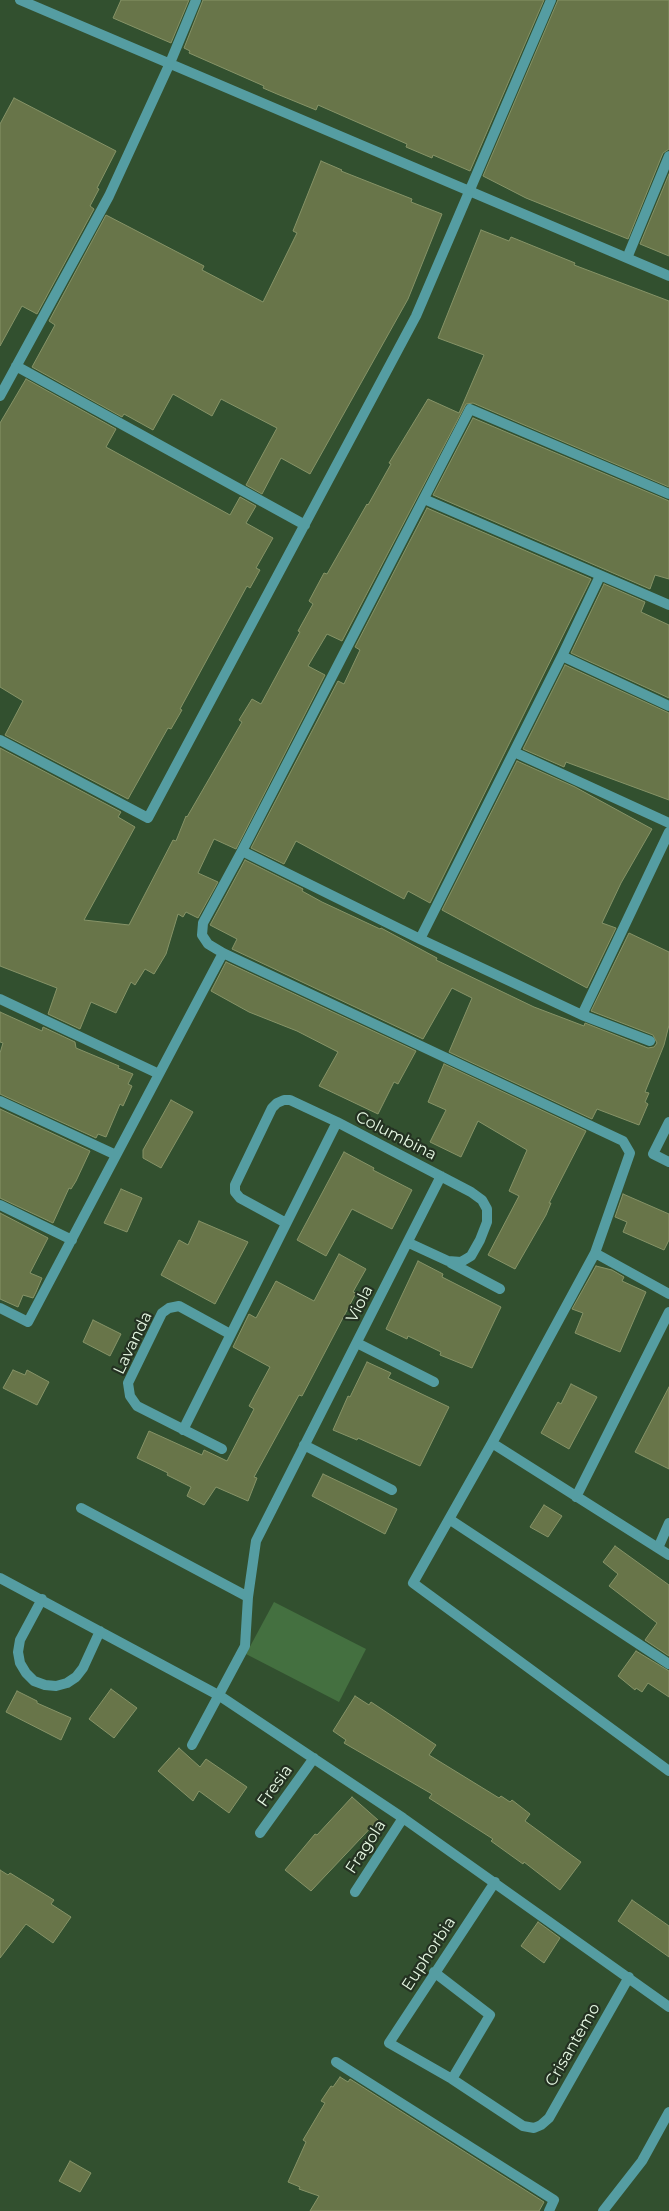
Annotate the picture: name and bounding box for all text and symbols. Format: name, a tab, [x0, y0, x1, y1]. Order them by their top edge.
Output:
street label: Columbina	[352, 1107, 440, 1165]
street label: Viola	[343, 1282, 377, 1326]
street label: Lavanda	[110, 1308, 156, 1378]
street label: Fresia	[253, 1761, 297, 1811]
street label: Fragola	[342, 1817, 390, 1877]
street label: Euphorbia	[398, 1914, 460, 1994]
street label: Crisantemo	[541, 2000, 605, 2090]

